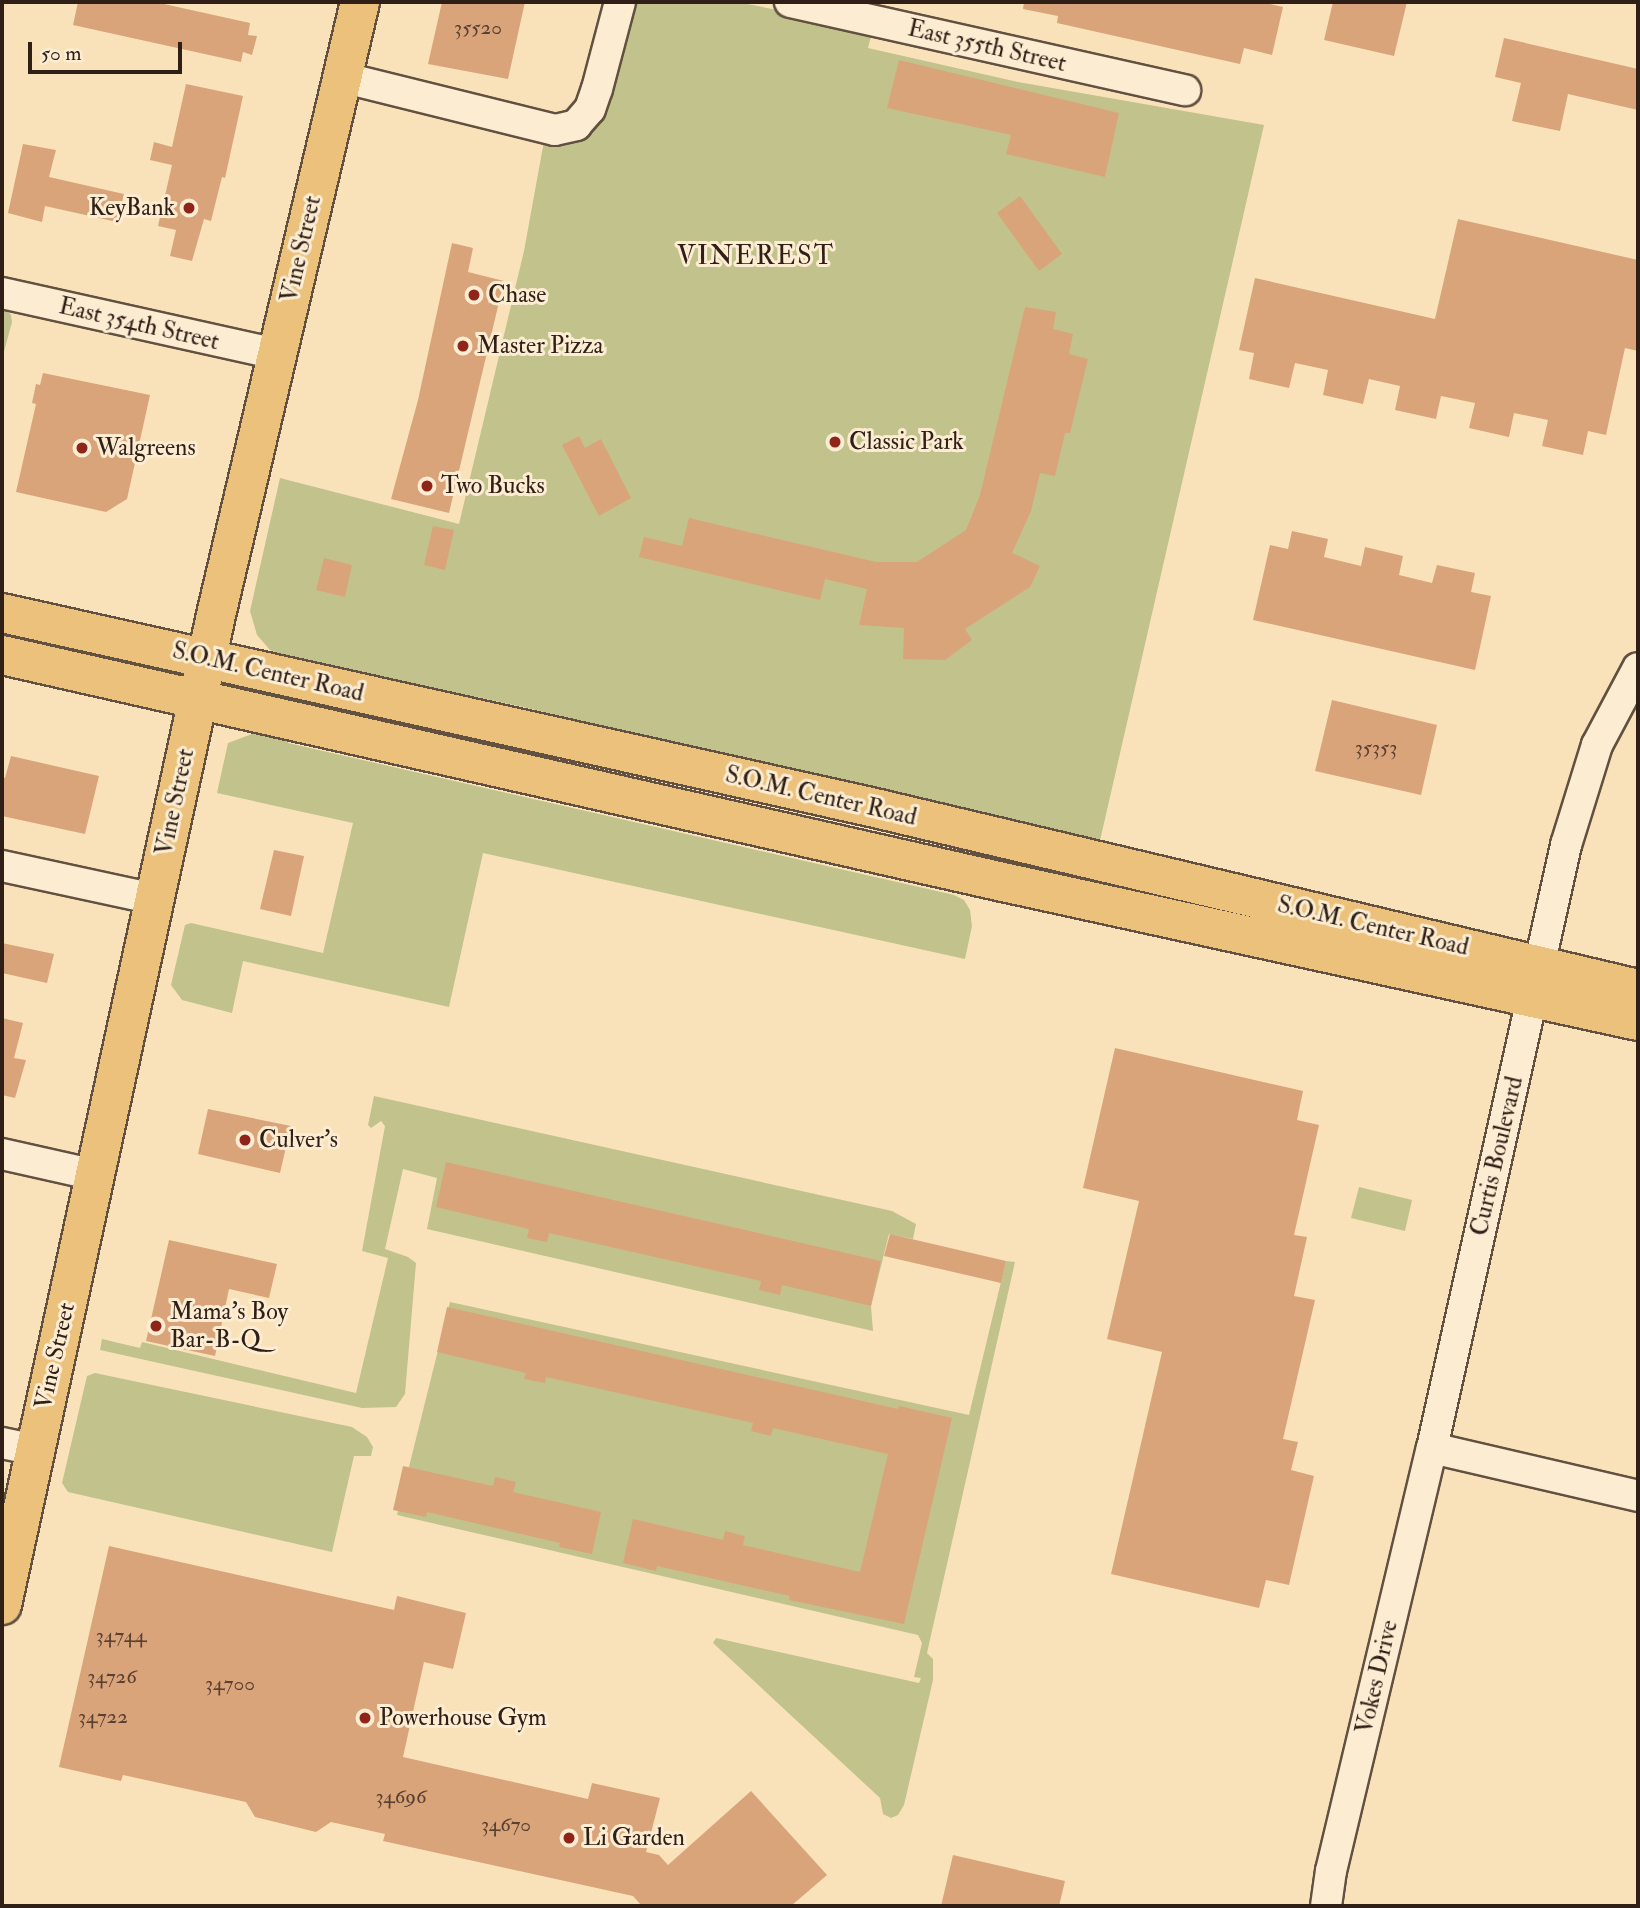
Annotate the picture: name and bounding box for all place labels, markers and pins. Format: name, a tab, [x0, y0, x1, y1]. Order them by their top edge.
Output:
place label: KeyBank	[89, 194, 175, 222]
marker: KeyBank	[181, 200, 197, 216]
place label: Chase	[488, 281, 546, 309]
marker: Chase	[466, 287, 482, 303]
place label: Master Pizza	[477, 332, 603, 360]
marker: Master Pizza	[455, 338, 471, 354]
place label: Classic Park	[849, 428, 964, 456]
place label: Walgreens	[96, 434, 196, 462]
marker: Classic Park	[827, 434, 843, 450]
marker: Walgreens	[74, 440, 90, 456]
place label: Two Bucks	[441, 472, 545, 500]
marker: Two Bucks	[419, 478, 435, 494]
place label: Culver's	[259, 1126, 338, 1154]
marker: Culver's	[237, 1132, 253, 1148]
place label: Mama's Boy Bar-B-Q	[170, 1298, 288, 1354]
marker: Mama's Boy Bar-B-Q	[148, 1318, 164, 1334]
place label: Powerhouse Gym	[379, 1704, 547, 1732]
marker: Powerhouse Gym	[357, 1710, 373, 1726]
place label: Li Garden	[583, 1824, 685, 1852]
marker: Li Garden	[561, 1830, 577, 1846]

